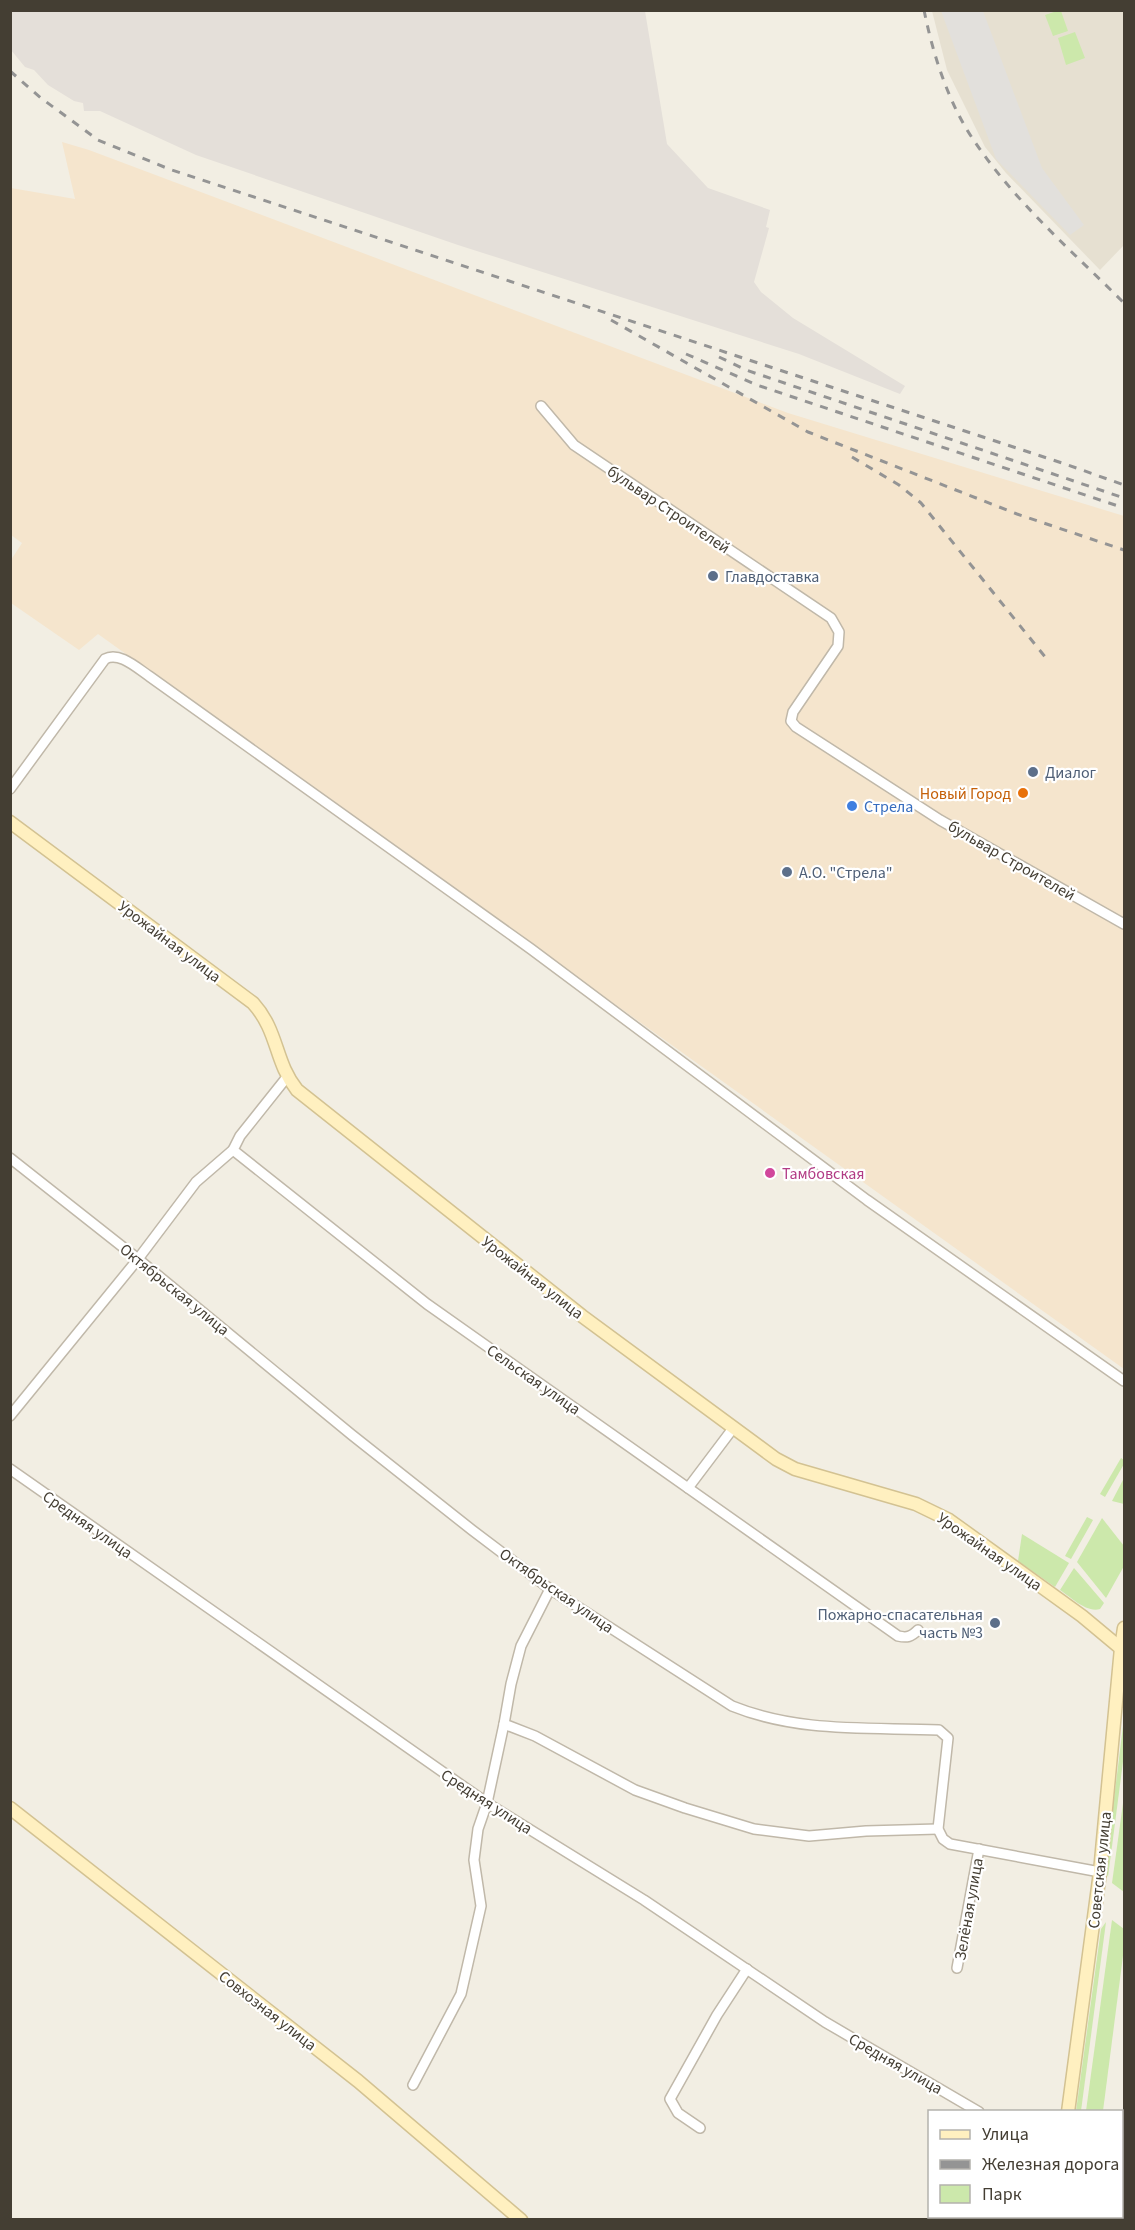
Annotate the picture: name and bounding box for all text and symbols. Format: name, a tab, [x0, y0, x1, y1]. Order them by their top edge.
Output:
street label: бульвар Строителей	[603, 461, 734, 559]
place label: Главдоставка	[725, 566, 819, 588]
marker: Главдоставка	[706, 569, 720, 583]
place label: Диалог	[1045, 762, 1097, 784]
marker: Диалог	[1026, 765, 1040, 779]
place label: Новый Город	[920, 783, 1011, 805]
marker: Новый Город	[1016, 786, 1030, 800]
place label: Стрела	[864, 796, 913, 818]
marker: Стрела	[845, 799, 859, 813]
street label: бульвар Строителей	[944, 815, 1079, 906]
place label: А.О. "Стрела"	[799, 862, 893, 884]
marker: А.О. "Стрела"	[780, 865, 794, 879]
street label: Урожайная улица	[113, 896, 225, 988]
place label: Тамбовская	[782, 1163, 864, 1185]
marker: Тамбовская	[763, 1166, 777, 1180]
street label: Урожайная улица	[477, 1231, 588, 1325]
street label: Октябрьская улица	[115, 1239, 234, 1341]
street label: Сельская улица	[482, 1339, 585, 1420]
street label: Средняя улица	[38, 1486, 137, 1564]
street label: Урожайная улица	[932, 1507, 1046, 1596]
street label: Октябрьская улица	[495, 1543, 618, 1639]
place label: Пожарно-спасательная часть №3	[818, 1604, 983, 1644]
marker: Пожарно-спасательная часть №3	[988, 1616, 1002, 1630]
street label: Средняя улица	[436, 1764, 537, 1840]
street label: Советская улица	[1083, 1811, 1117, 1930]
street label: Зелёная улица	[949, 1856, 989, 1962]
street label: Совхозная улица	[214, 1966, 321, 2056]
street label: Средняя улица	[844, 2028, 947, 2100]
legend	[928, 2110, 1123, 2218]
text: Улица	[982, 2122, 1029, 2147]
text: Железная дорога	[982, 2152, 1119, 2177]
text: Парк	[982, 2182, 1022, 2207]

